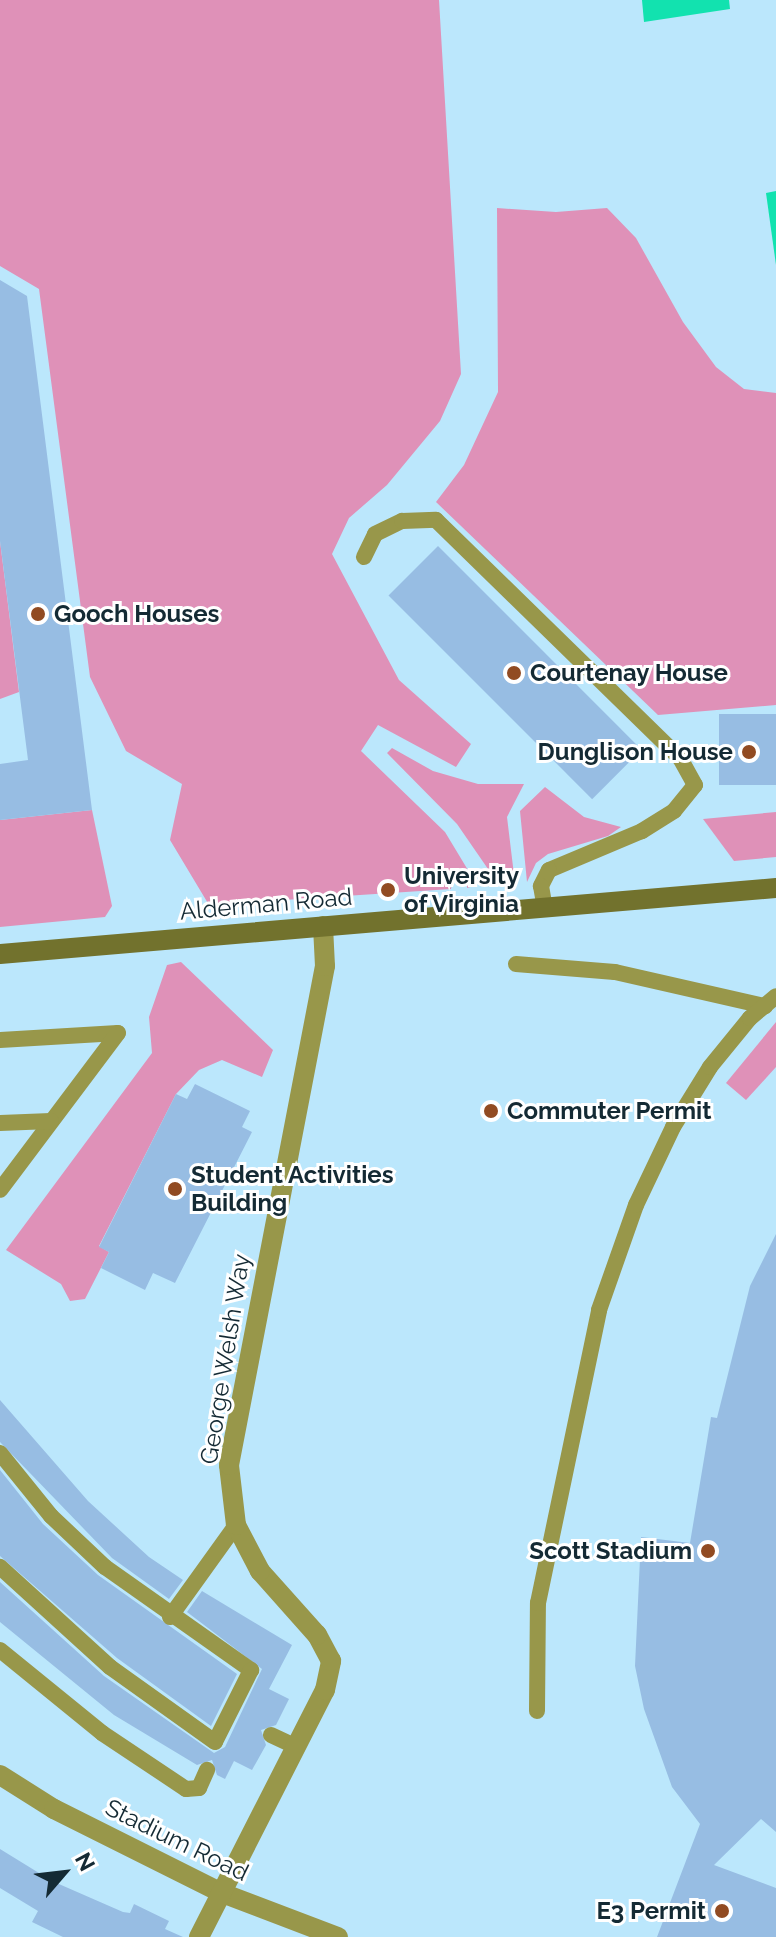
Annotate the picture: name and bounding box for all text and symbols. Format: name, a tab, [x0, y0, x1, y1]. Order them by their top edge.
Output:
place label: Gooch Houses	[54, 600, 219, 628]
marker: Gooch Houses	[29, 605, 47, 623]
place label: Courtenay House	[530, 659, 729, 687]
marker: Courtenay House	[505, 664, 523, 682]
place label: Dunglison House	[538, 738, 733, 766]
marker: Dunglison House	[740, 743, 758, 761]
place label: University of Virginia	[404, 862, 520, 918]
marker: University of Virginia	[379, 881, 397, 899]
street label: Alderman Road	[179, 882, 353, 926]
place label: Commuter Permit	[507, 1097, 712, 1125]
marker: Commuter Permit	[482, 1102, 500, 1120]
place label: Student Activities Building	[191, 1161, 394, 1217]
marker: Student Activities Building	[166, 1180, 184, 1198]
street label: George Welsh Way	[194, 1251, 256, 1467]
place label: Scott Stadium	[529, 1537, 692, 1565]
marker: Scott Stadium	[699, 1542, 717, 1560]
street label: Stadium Road	[101, 1793, 253, 1887]
north arrow	[24, 1833, 104, 1913]
text: N	[70, 1848, 101, 1875]
place label: E3 Permit	[596, 1897, 706, 1925]
marker: E3 Permit	[713, 1902, 731, 1920]

